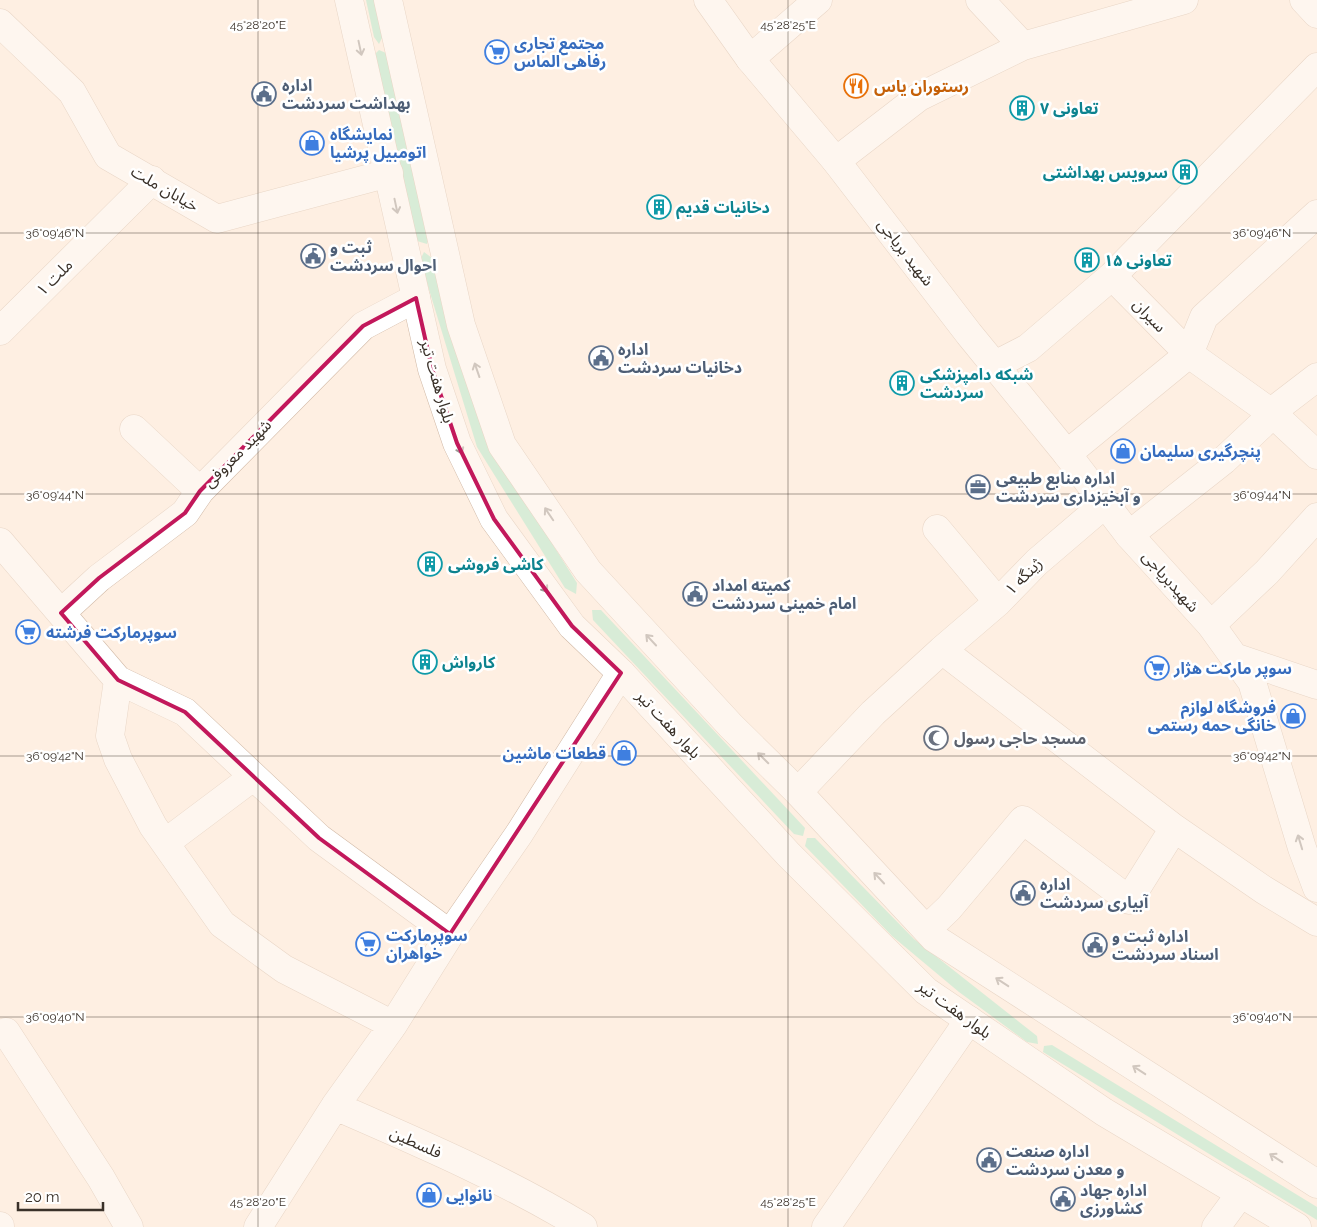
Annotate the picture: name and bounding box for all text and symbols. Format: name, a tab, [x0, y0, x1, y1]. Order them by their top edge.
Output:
text: 45°28'20"E	[230, 18, 286, 32]
text: 45°28'25"E	[760, 18, 816, 32]
place label: مجتمع تجاری رفاهی الماس	[514, 34, 606, 71]
one-way arrow	[356, 39, 365, 55]
supermarket icon: مجتمع تجاری رفاهی الماس	[484, 39, 510, 65]
restaurant icon: رستوران یاس	[843, 73, 869, 99]
place label: اداره بهداشت سردشت	[282, 76, 411, 113]
place label: رستوران یاس	[874, 77, 969, 96]
public building icon: اداره بهداشت سردشت	[251, 81, 277, 107]
building icon: تعاونی ۷	[1009, 95, 1035, 121]
place label: تعاونی ۷	[1040, 99, 1099, 118]
place label: نمایشگاه اتومبیل پرشیا	[330, 125, 426, 163]
shop icon: نمایشگاه اتومبیل پرشیا	[299, 130, 325, 156]
building icon: سرویس بهداشتی	[1172, 159, 1198, 185]
street label: خیابان ملت	[128, 162, 202, 215]
place label: سرویس بهداشتی	[1043, 163, 1168, 182]
building icon: دخانیات قدیم	[646, 194, 672, 220]
one-way arrow	[392, 198, 401, 214]
place label: دخانیات قدیم	[676, 198, 770, 220]
street label: شهید بریاجی	[873, 215, 938, 290]
text: 36°09'46"N	[26, 226, 84, 240]
text: 36°09'46"N	[1233, 226, 1291, 240]
place label: ثبت و احوال سردشت	[330, 238, 437, 275]
public building icon: ثبت و احوال سردشت	[300, 243, 326, 269]
building icon: تعاونی ۱۵	[1074, 247, 1100, 273]
place label: تعاونی ۱۵	[1104, 251, 1172, 270]
street label: ملت ۱	[32, 255, 77, 300]
street label: سیران	[1129, 295, 1170, 336]
street label: بلوار هفت تیر	[416, 336, 459, 425]
place label: اداره دخانیات سردشت	[618, 340, 742, 377]
public building icon: اداره دخانیات سردشت	[588, 345, 614, 371]
one-way arrow	[472, 363, 481, 379]
place label: شبکه دامپزشکی سردشت	[920, 365, 1034, 402]
building icon: شبکه دامپزشکی سردشت	[889, 370, 915, 396]
street label: شهید معروفی	[199, 415, 275, 491]
shop icon: پنچرگیری سلیمان	[1110, 438, 1136, 464]
one-way arrow	[455, 439, 465, 454]
place label: پنچرگیری سلیمان	[1140, 442, 1261, 462]
place label: اداره منابع طبیعی و آبخیزداری سردشت	[996, 469, 1141, 506]
office icon: اداره منابع طبیعی و آبخیزداری سردشت	[965, 474, 991, 500]
text: 36°09'44"N	[26, 488, 84, 502]
text: 36°09'44"N	[1233, 488, 1291, 502]
one-way arrow	[544, 507, 554, 521]
street label: شهیدبریاجی	[1138, 547, 1203, 616]
building icon: کاشی فروشی	[417, 551, 443, 577]
street label: ژینگه ۱	[1001, 554, 1046, 599]
place label: کاشی فروشی	[448, 555, 544, 574]
place label: کمیته امداد امام خمینی سردشت	[712, 576, 856, 615]
one-way arrow	[537, 579, 548, 592]
public building icon: کمیته امداد امام خمینی سردشت	[682, 581, 708, 607]
supermarket icon: سوپرمارکت فرشته	[15, 619, 41, 645]
place label: سوپرمارکت فرشته	[46, 623, 177, 643]
one-way arrow	[645, 634, 657, 646]
building icon: کارواش	[412, 649, 438, 675]
place label: کارواش	[442, 653, 496, 672]
supermarket icon: سوپر مارکت هژار	[1144, 655, 1170, 681]
place label: سوپر مارکت هژار	[1173, 659, 1292, 679]
street label: بلوار هفت تیر	[632, 686, 705, 762]
place label: فروشگاه لوازم خانگی حمه رستمی	[1148, 698, 1276, 735]
shop icon: فروشگاه لوازم خانگی حمه رستمی	[1280, 703, 1306, 729]
mosque icon: مسجد حاجی رسول	[923, 725, 949, 751]
place label: مسجد حاجی رسول	[954, 729, 1086, 748]
shop icon: قطعات ماشین	[611, 740, 637, 766]
place label: قطعات ماشین	[503, 744, 606, 763]
text: 36°09'42"N	[26, 749, 84, 763]
text: 36°09'42"N	[1233, 749, 1291, 763]
one-way arrow	[757, 752, 769, 764]
one-way arrow	[1295, 834, 1305, 850]
one-way arrow	[873, 872, 885, 885]
place label: اداره آبیاری سردشت	[1040, 875, 1149, 912]
public building icon: اداره آبیاری سردشت	[1010, 880, 1036, 906]
place label: سوپرمارکت خواهران	[386, 926, 468, 963]
place label: اداره ثبت و اسناد سردشت	[1112, 927, 1219, 964]
supermarket icon: سوپرمارکت خواهران	[355, 931, 381, 957]
public building icon: اداره ثبت و اسناد سردشت	[1082, 932, 1108, 958]
street label: بلوار هفت تیر	[913, 976, 995, 1042]
one-way arrow	[996, 977, 1010, 987]
text: 36°09'40"N	[26, 1010, 84, 1024]
text: 36°09'40"N	[1233, 1010, 1291, 1024]
one-way arrow	[1132, 1065, 1146, 1075]
street label: فلسطین	[387, 1123, 445, 1162]
place label: اداره صنعت و معدن سردشت	[1006, 1142, 1124, 1179]
public building icon: اداره صنعت و معدن سردشت	[976, 1147, 1002, 1173]
one-way arrow	[1269, 1153, 1283, 1163]
scale bar	[18, 1180, 102, 1212]
place label: اداره جهاد کشاورزی	[1080, 1181, 1147, 1218]
shop icon: نانوایی	[416, 1182, 442, 1208]
place label: نانوایی	[446, 1186, 493, 1205]
public building icon: اداره جهاد کشاورزی	[1050, 1186, 1076, 1212]
text: 20 m	[25, 1188, 60, 1206]
text: 45°28'20"E	[230, 1195, 286, 1209]
text: 45°28'25"E	[760, 1195, 816, 1209]

